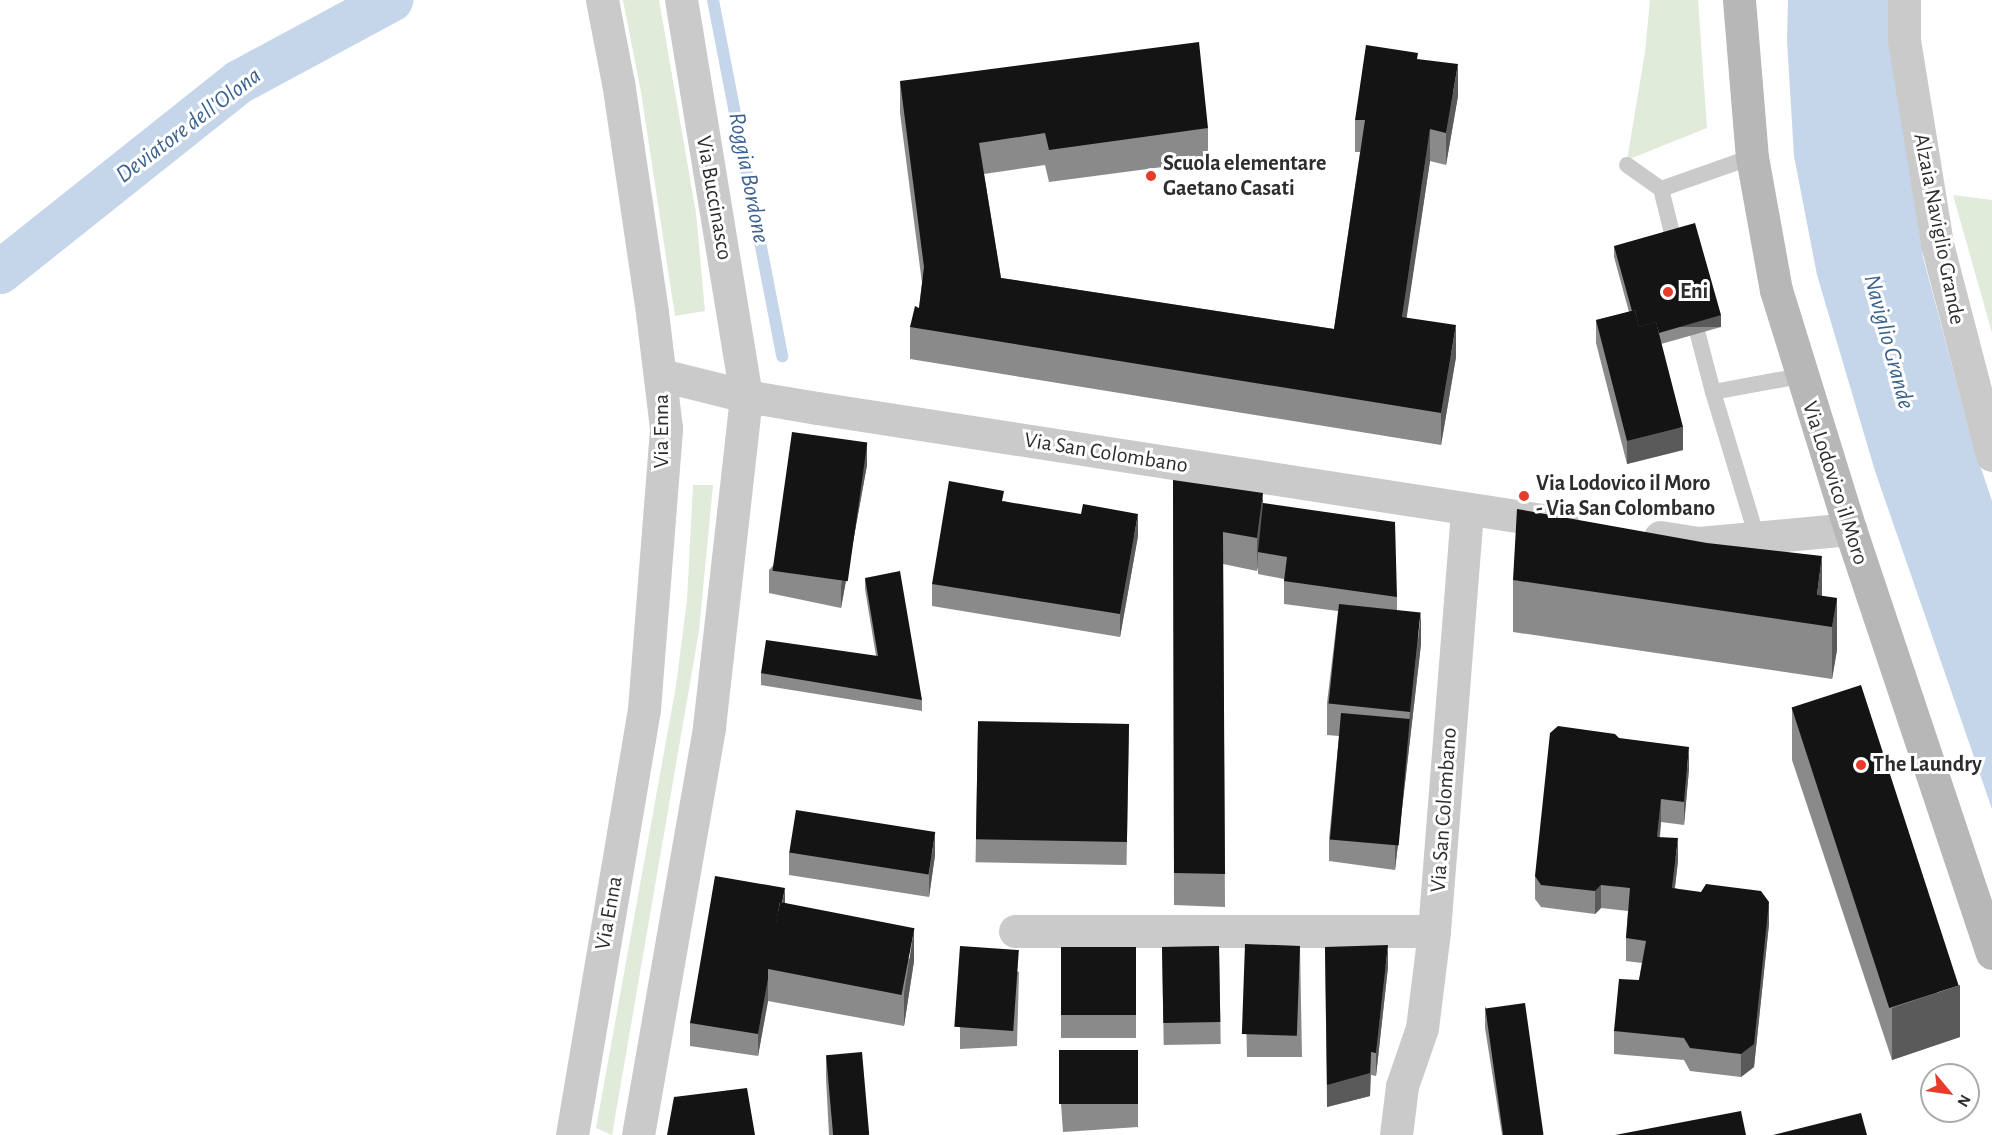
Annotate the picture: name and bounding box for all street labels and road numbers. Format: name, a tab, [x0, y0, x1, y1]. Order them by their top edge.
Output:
street label: Alzaia Naviglio Grande	[1908, 131, 1970, 327]
street label: Via Buccinasco	[690, 134, 738, 262]
street label: Via Enna	[649, 394, 675, 468]
street label: Via Lodovico il Moro	[1796, 398, 1874, 568]
street label: Via San Colombano	[1022, 427, 1190, 479]
street label: Via San Colombano	[1425, 727, 1463, 893]
street label: Via Enna	[590, 874, 628, 952]

